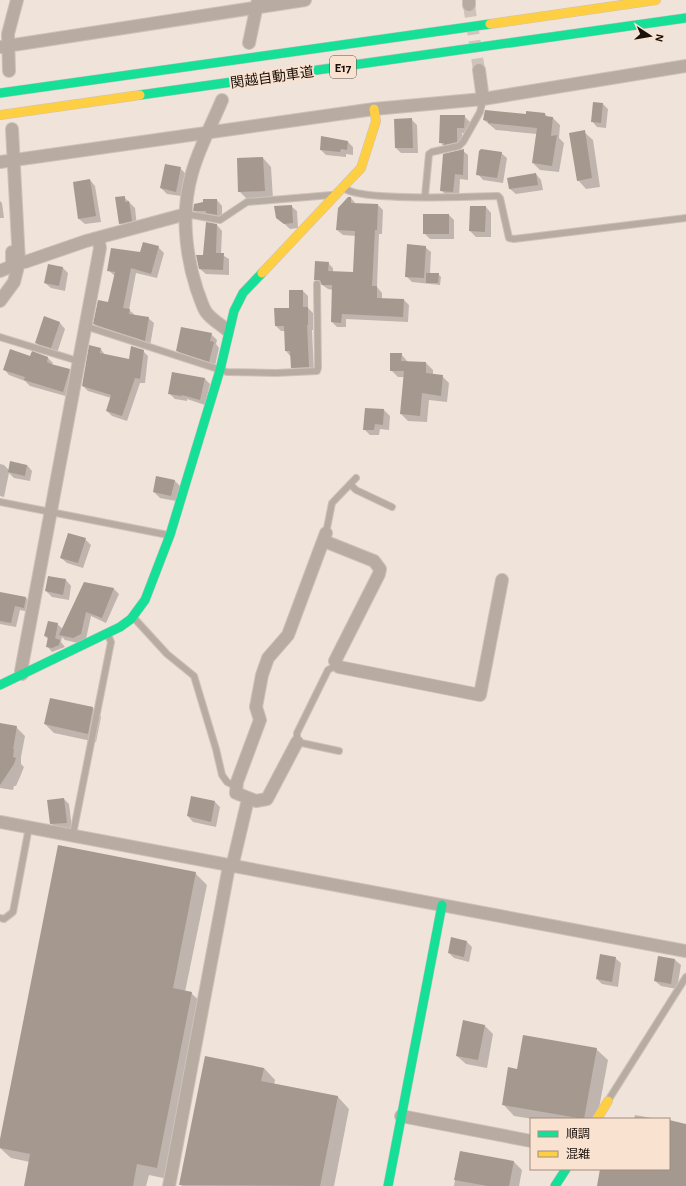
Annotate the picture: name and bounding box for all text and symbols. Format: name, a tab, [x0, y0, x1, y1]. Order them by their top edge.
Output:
north arrow	[630, 16, 670, 56]
text: N	[653, 33, 665, 43]
road number: E17	[330, 56, 356, 78]
street label: 関越自動車道	[229, 64, 315, 91]
legend	[530, 1118, 670, 1170]
text: 順調	[566, 1128, 590, 1140]
text: 混雑	[566, 1147, 590, 1160]

